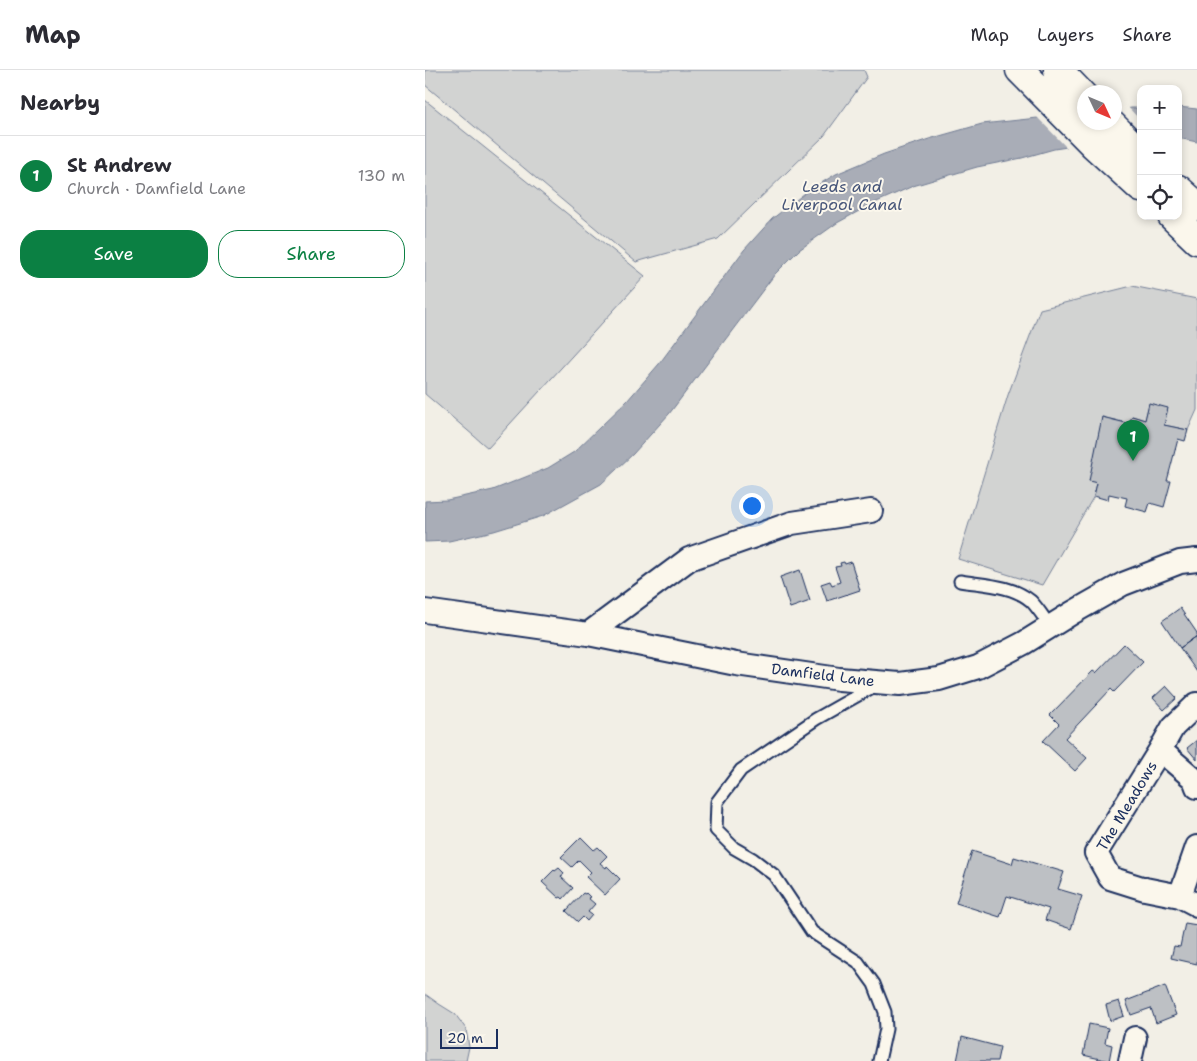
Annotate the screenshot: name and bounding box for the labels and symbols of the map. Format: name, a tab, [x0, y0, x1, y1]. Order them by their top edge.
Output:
north arrow	[1077, 85, 1122, 130]
water label: Leeds and Liverpool Canal	[782, 176, 902, 215]
pin: 1	[1117, 420, 1149, 461]
your location	[739, 493, 765, 519]
street label: Damfield Lane	[770, 659, 876, 691]
street label: The Meadows	[1092, 757, 1162, 855]
scale bar	[440, 1026, 497, 1049]

